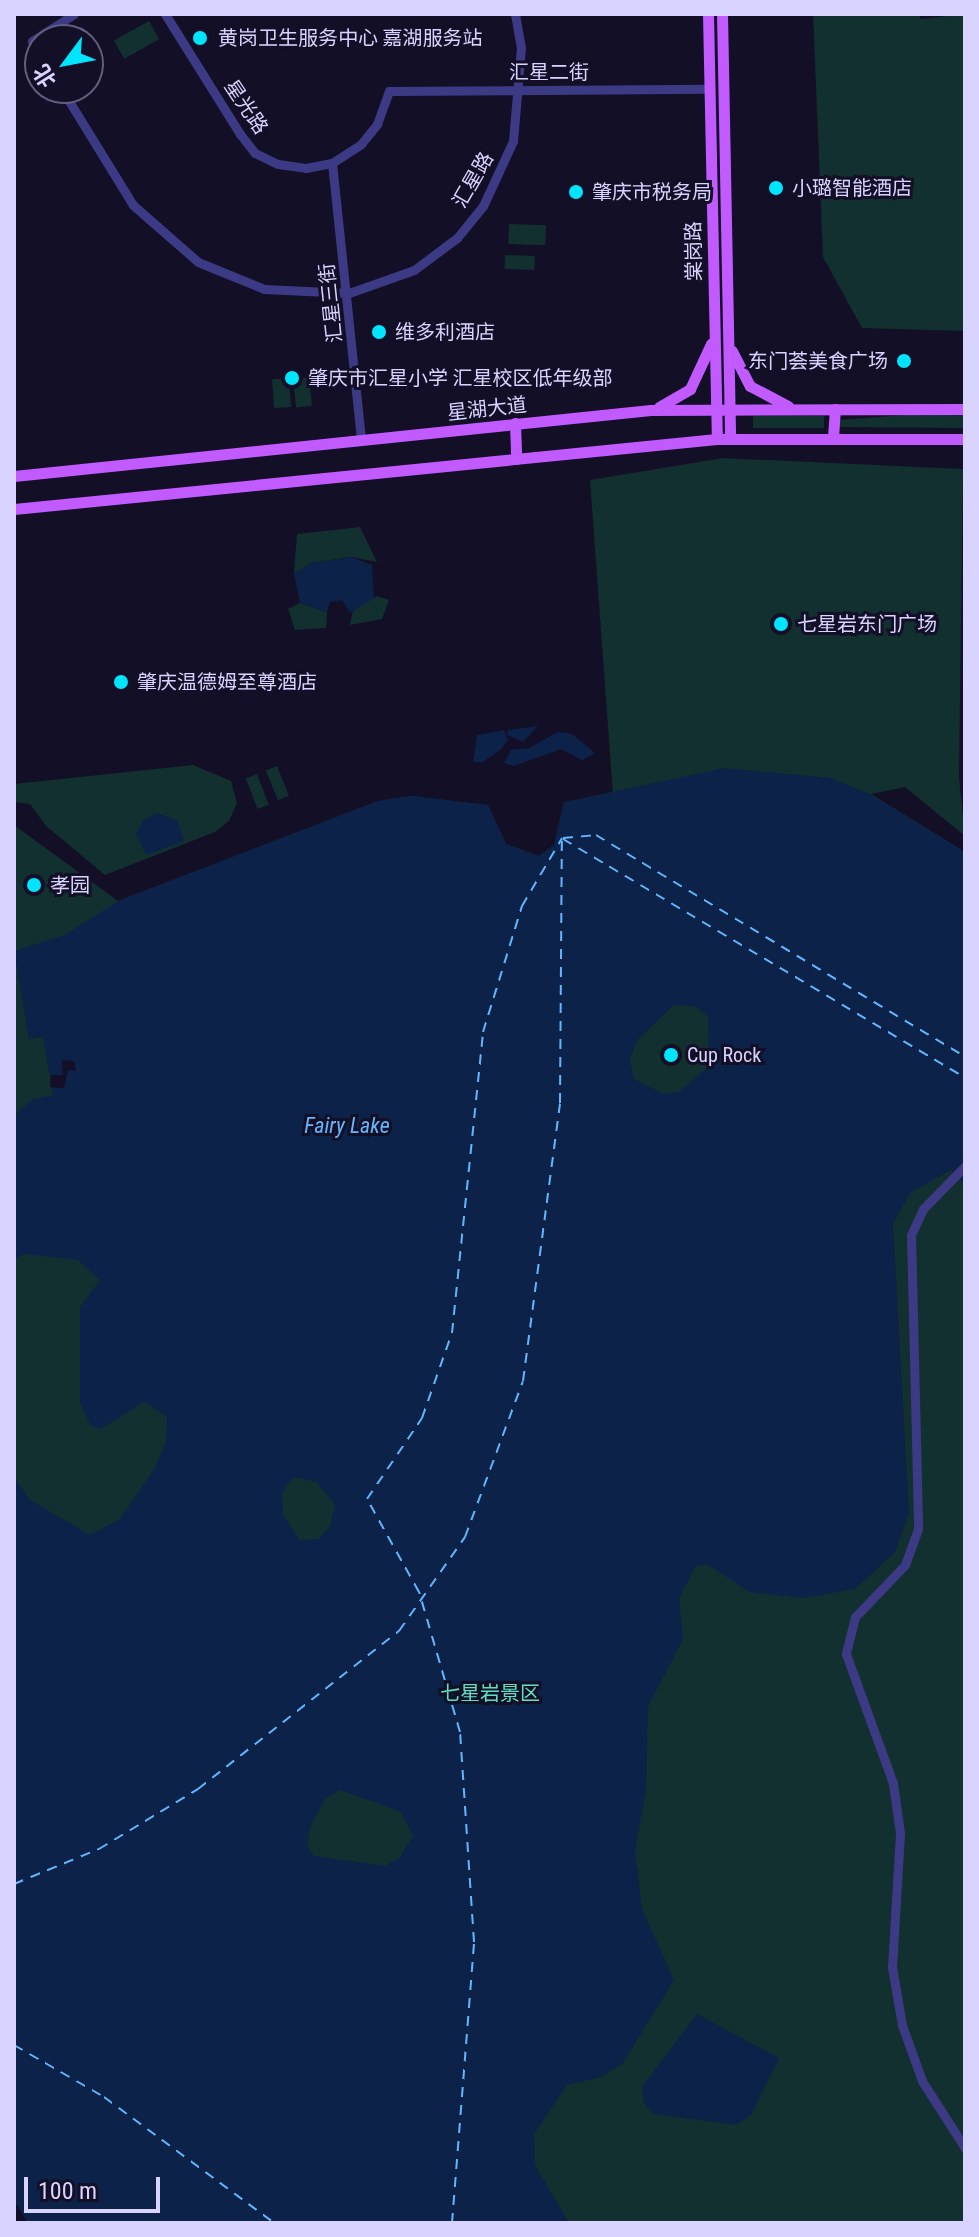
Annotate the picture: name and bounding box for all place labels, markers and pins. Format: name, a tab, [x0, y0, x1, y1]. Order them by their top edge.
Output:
place label: 黄岗卫生服务中心 嘉湖服务站	[218, 26, 483, 50]
marker: 黄岗卫生服务中心 嘉湖服务站	[189, 27, 211, 49]
place label: 小璐智能酒店	[792, 176, 912, 200]
marker: 小璐智能酒店	[767, 179, 785, 197]
place label: 肇庆市税务局	[592, 180, 712, 204]
marker: 肇庆市税务局	[567, 183, 585, 201]
place label: 维多利酒店	[395, 320, 495, 344]
marker: 维多利酒店	[370, 323, 388, 341]
place label: 东门荟美食广场	[748, 349, 888, 373]
marker: 东门荟美食广场	[895, 352, 913, 370]
place label: 肇庆市汇星小学 汇星校区低年级部	[308, 366, 613, 390]
marker: 肇庆市汇星小学 汇星校区低年级部	[283, 369, 301, 387]
place label: 七星岩东门广场	[797, 612, 937, 636]
marker: 七星岩东门广场	[772, 615, 790, 633]
place label: 肇庆温德姆至尊酒店	[137, 670, 317, 694]
marker: 肇庆温德姆至尊酒店	[112, 673, 130, 691]
place label: 孝园	[50, 873, 90, 897]
marker: 孝园	[25, 876, 43, 894]
place label: Cup Rock	[687, 1043, 761, 1067]
marker: Cup Rock	[662, 1046, 680, 1064]

